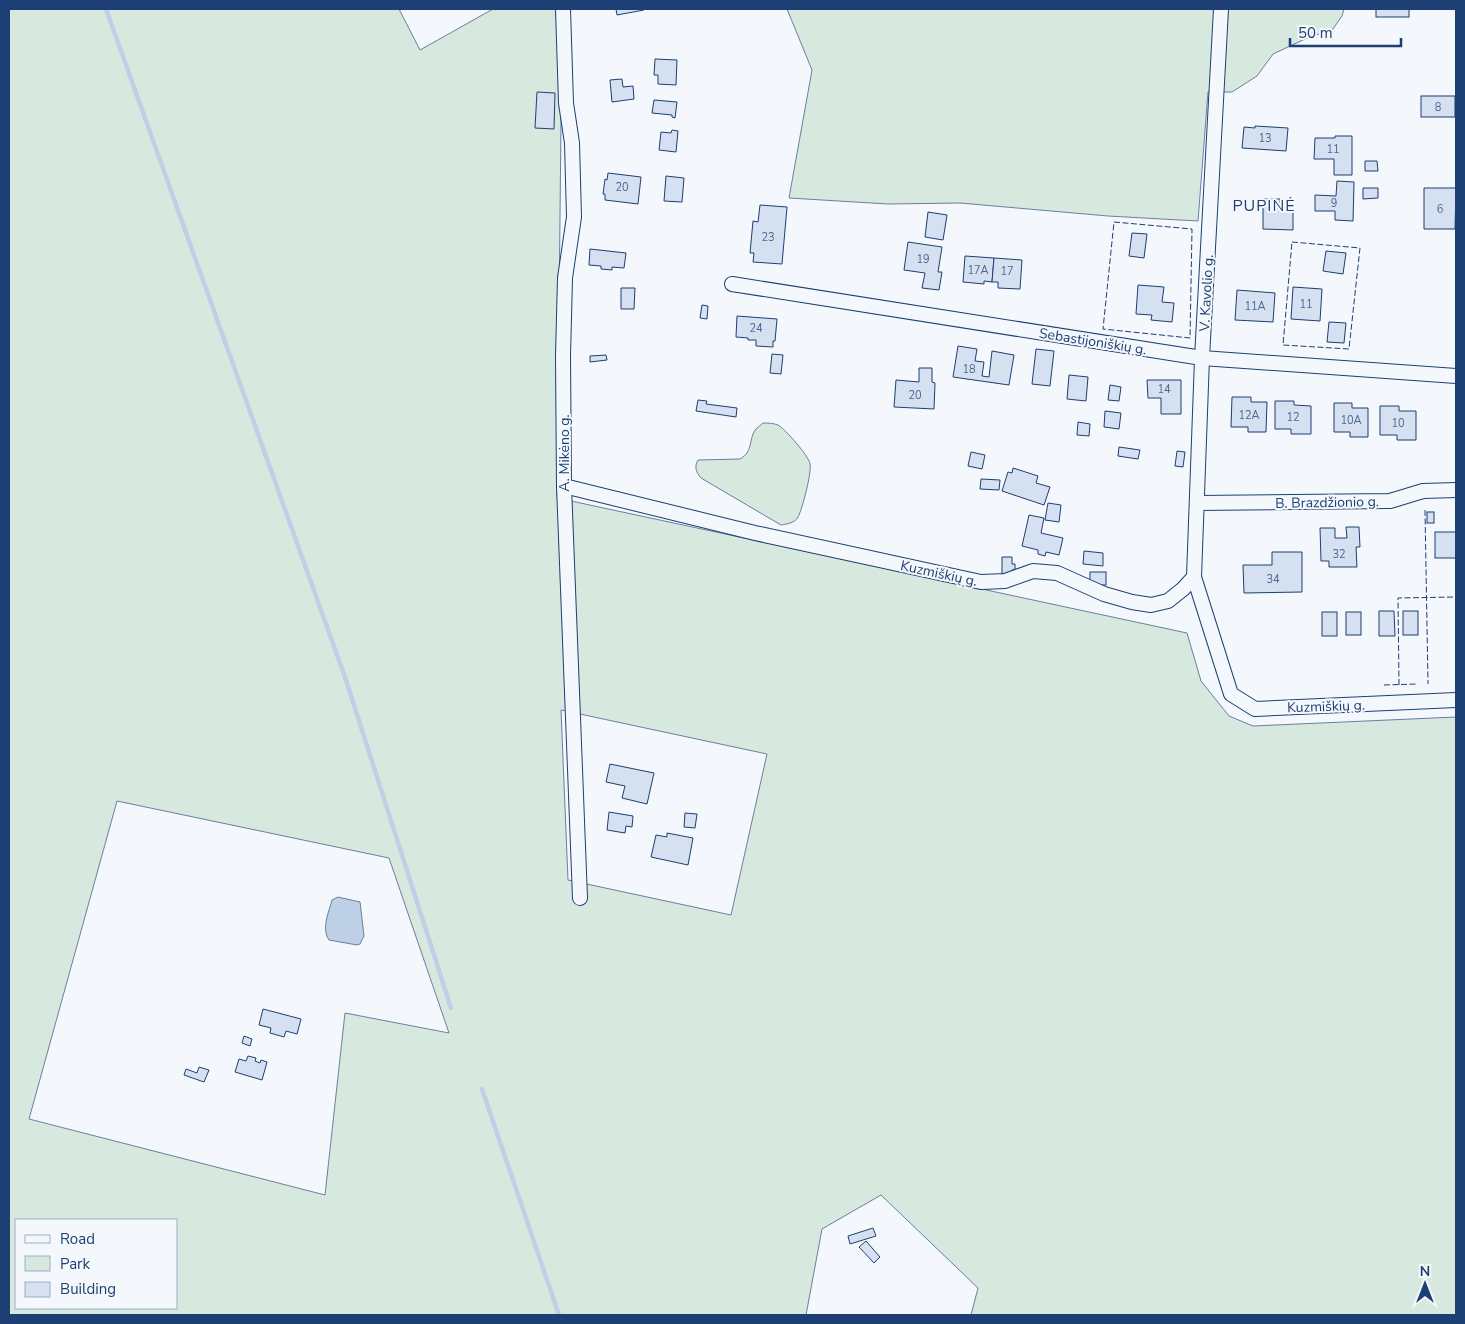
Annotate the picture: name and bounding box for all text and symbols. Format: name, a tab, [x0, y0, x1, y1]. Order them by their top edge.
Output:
scale bar	[1290, 15, 1401, 47]
text: 50 m	[1298, 23, 1333, 43]
house number: 8	[1435, 100, 1442, 115]
house number: 13	[1258, 131, 1272, 146]
house number: 11	[1326, 142, 1340, 157]
house number: 20	[615, 180, 629, 195]
district label: PUPINĖ	[1232, 195, 1296, 217]
house number: 9	[1331, 196, 1337, 211]
house number: 6	[1437, 202, 1444, 217]
house number: 23	[761, 230, 775, 245]
house number: 19	[916, 252, 930, 267]
street label: V. Kavolio g.	[1195, 254, 1218, 333]
house number: 17A	[967, 263, 989, 278]
house number: 17	[1000, 264, 1014, 279]
house number: 11	[1299, 297, 1313, 312]
house number: 11A	[1244, 299, 1266, 314]
house number: 24	[749, 321, 763, 336]
street label: Sebastijoniškių g.	[1038, 324, 1148, 359]
house number: 18	[962, 362, 976, 377]
house number: 14	[1157, 382, 1171, 397]
house number: 20	[908, 388, 922, 403]
house number: 12A	[1238, 408, 1260, 423]
house number: 12	[1286, 410, 1300, 425]
house number: 10A	[1340, 413, 1362, 428]
street label: A. Mikėno g.	[555, 414, 574, 492]
house number: 10	[1391, 416, 1405, 431]
street label: B. Brazdžionio g.	[1275, 492, 1379, 513]
house number: 32	[1332, 547, 1346, 562]
street label: Kuzmiškių g.	[899, 556, 979, 591]
house number: 34	[1266, 572, 1280, 587]
street label: Kuzmiškių g.	[1287, 696, 1365, 717]
legend	[15, 1219, 178, 1309]
text: Road	[60, 1229, 95, 1249]
text: Park	[60, 1254, 90, 1274]
north arrow	[1400, 1259, 1450, 1309]
text: N	[1420, 1262, 1430, 1281]
text: Building	[60, 1279, 116, 1299]

